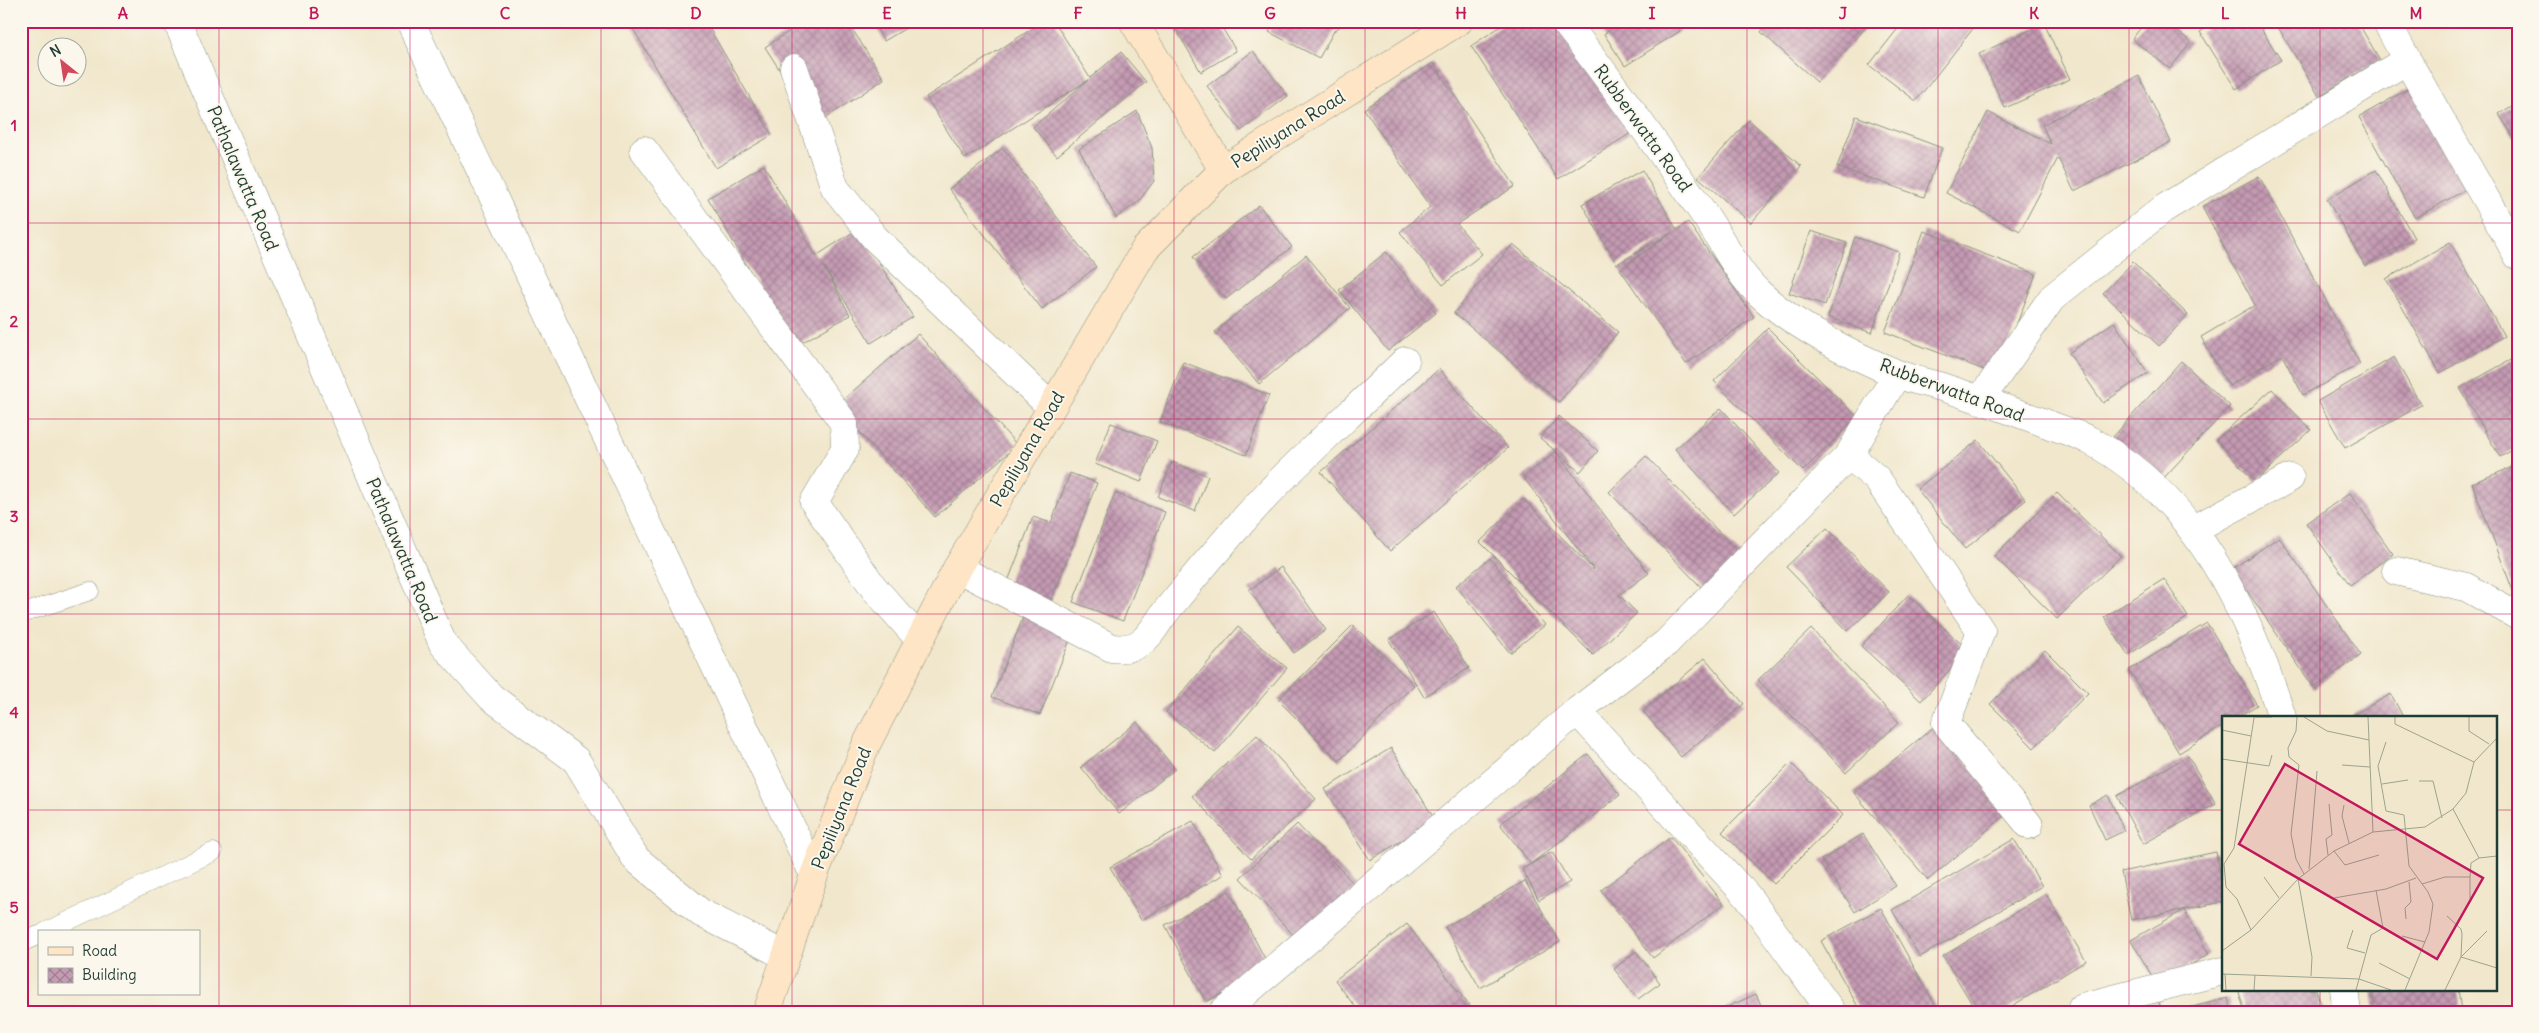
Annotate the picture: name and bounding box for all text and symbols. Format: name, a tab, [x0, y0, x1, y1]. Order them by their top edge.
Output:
text: A	[118, 3, 128, 23]
text: B	[309, 3, 320, 23]
text: C	[500, 3, 511, 23]
text: D	[690, 3, 702, 23]
text: E	[882, 3, 892, 23]
text: F	[1073, 3, 1083, 23]
text: G	[1264, 3, 1276, 23]
text: H	[1455, 3, 1467, 23]
text: I	[1649, 3, 1656, 23]
text: J	[1839, 3, 1848, 23]
text: K	[2029, 3, 2039, 23]
text: L	[2221, 3, 2230, 23]
text: M	[2410, 3, 2423, 23]
north arrow	[38, 38, 88, 88]
text: N	[47, 41, 64, 61]
street label: Rubberwatta Road	[1589, 60, 1697, 197]
street label: Pepiliyana Road	[1227, 85, 1350, 173]
street label: Pathalawatta Road	[202, 102, 284, 254]
text: 1	[11, 115, 17, 135]
text: 2	[10, 311, 19, 331]
street label: Rubberwatta Road	[1877, 353, 2028, 427]
street label: Pepiliyana Road	[985, 387, 1070, 511]
street label: Pathalawatta Road	[361, 474, 443, 626]
text: 3	[9, 506, 19, 526]
text: 4	[9, 702, 19, 722]
inset map	[2222, 716, 2496, 990]
street label: Pepiliyana Road	[806, 743, 876, 873]
text: 5	[9, 897, 19, 917]
legend	[38, 930, 200, 996]
text: Road	[82, 941, 117, 960]
text: Building	[82, 965, 137, 984]

